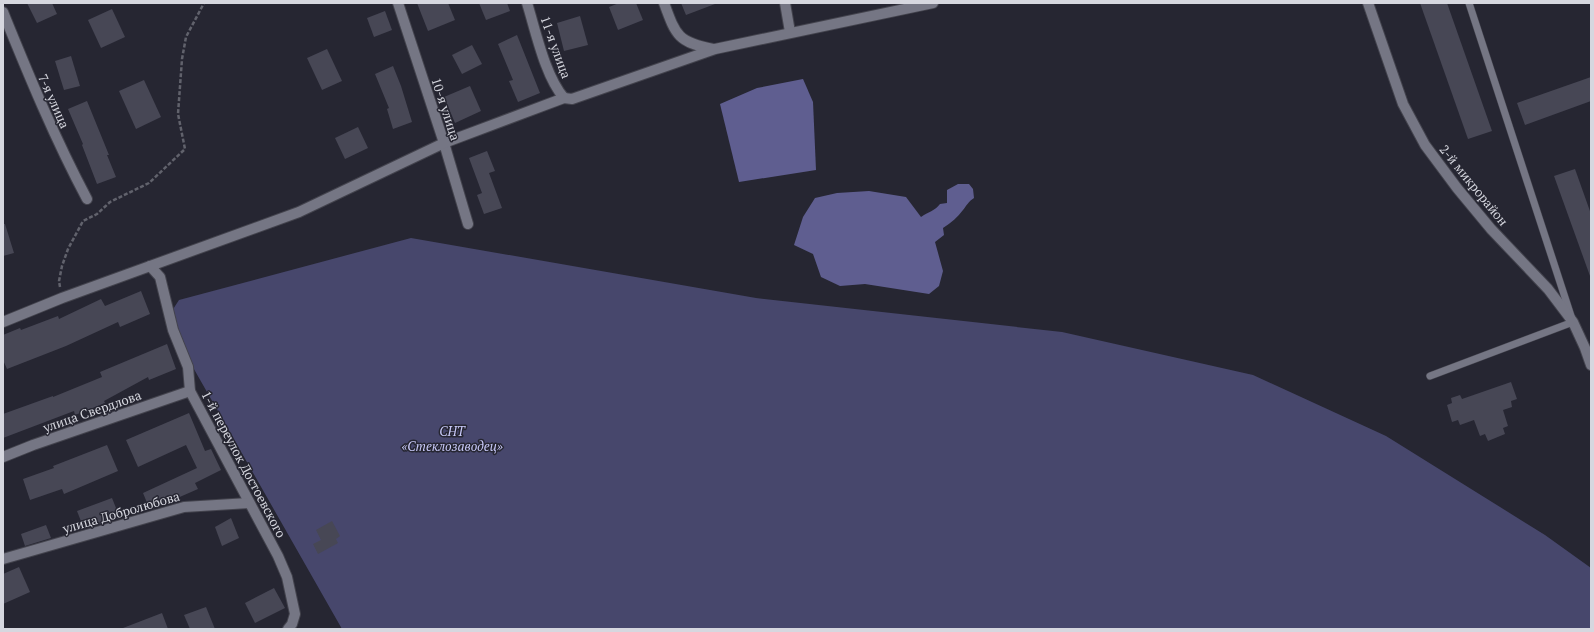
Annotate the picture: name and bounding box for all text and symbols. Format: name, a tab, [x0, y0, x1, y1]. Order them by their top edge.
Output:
street label: 11-я улица	[536, 13, 576, 81]
street label: 7-я улица	[34, 71, 74, 131]
street label: 10-я улица	[427, 75, 465, 143]
street label: 2-й микрорайон	[1436, 141, 1512, 229]
street label: улица Свердлова	[39, 386, 144, 437]
street label: 1-й переулок Достоевского	[198, 387, 290, 541]
park label: СНТ «Стеклозаводец»	[401, 422, 503, 455]
street label: улица Добролюбова	[59, 487, 182, 538]

